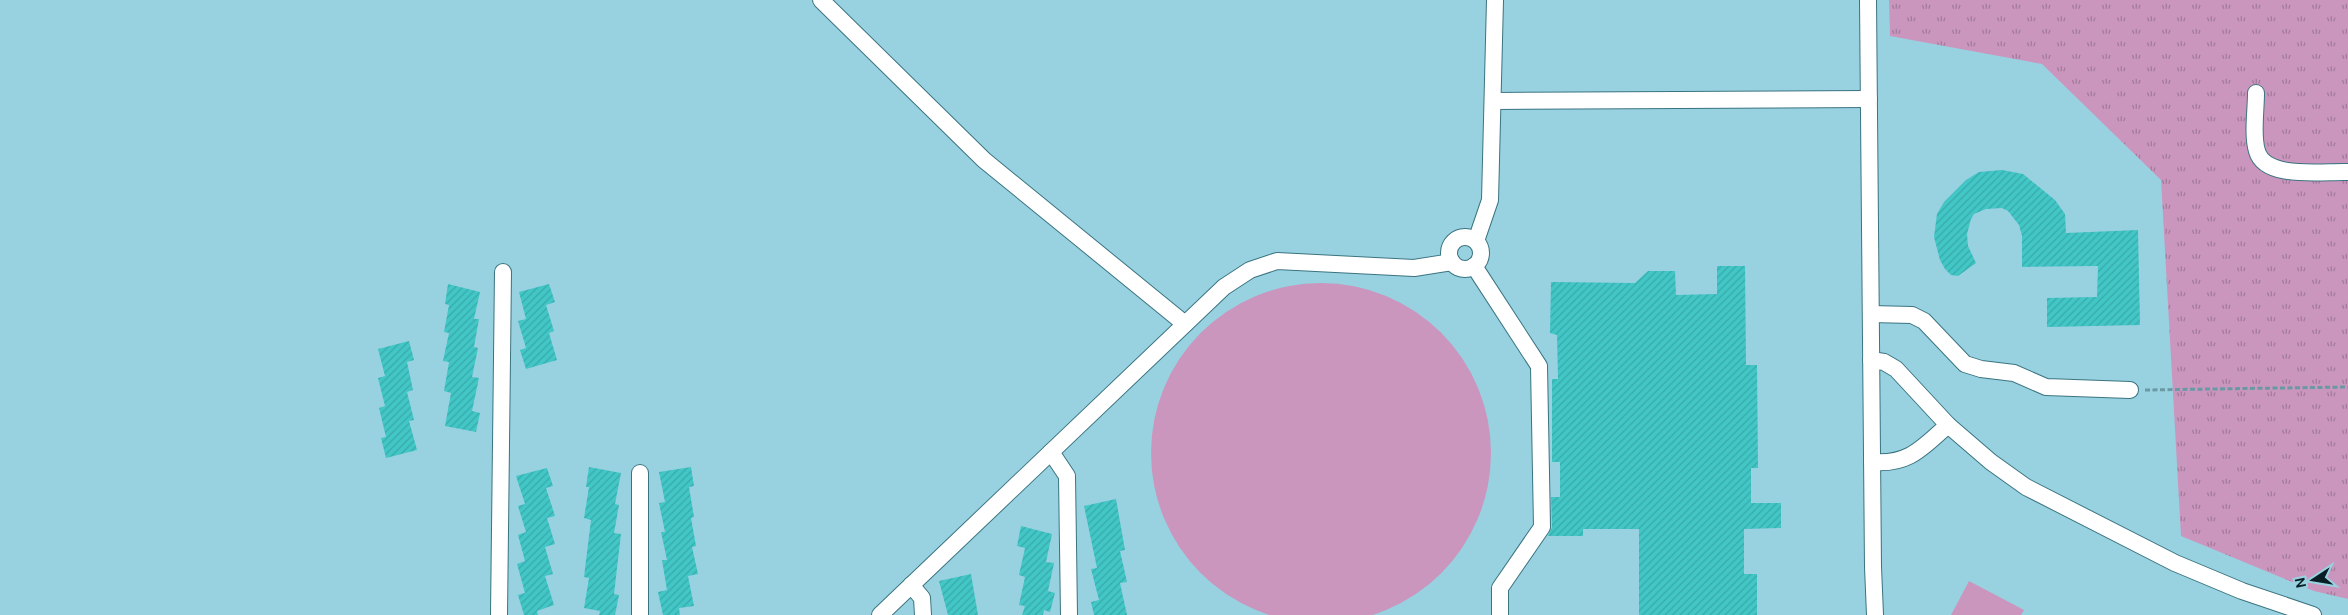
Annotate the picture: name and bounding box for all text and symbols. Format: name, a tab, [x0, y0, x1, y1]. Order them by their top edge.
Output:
north arrow	[2288, 555, 2338, 605]
text: N	[2290, 576, 2310, 590]

